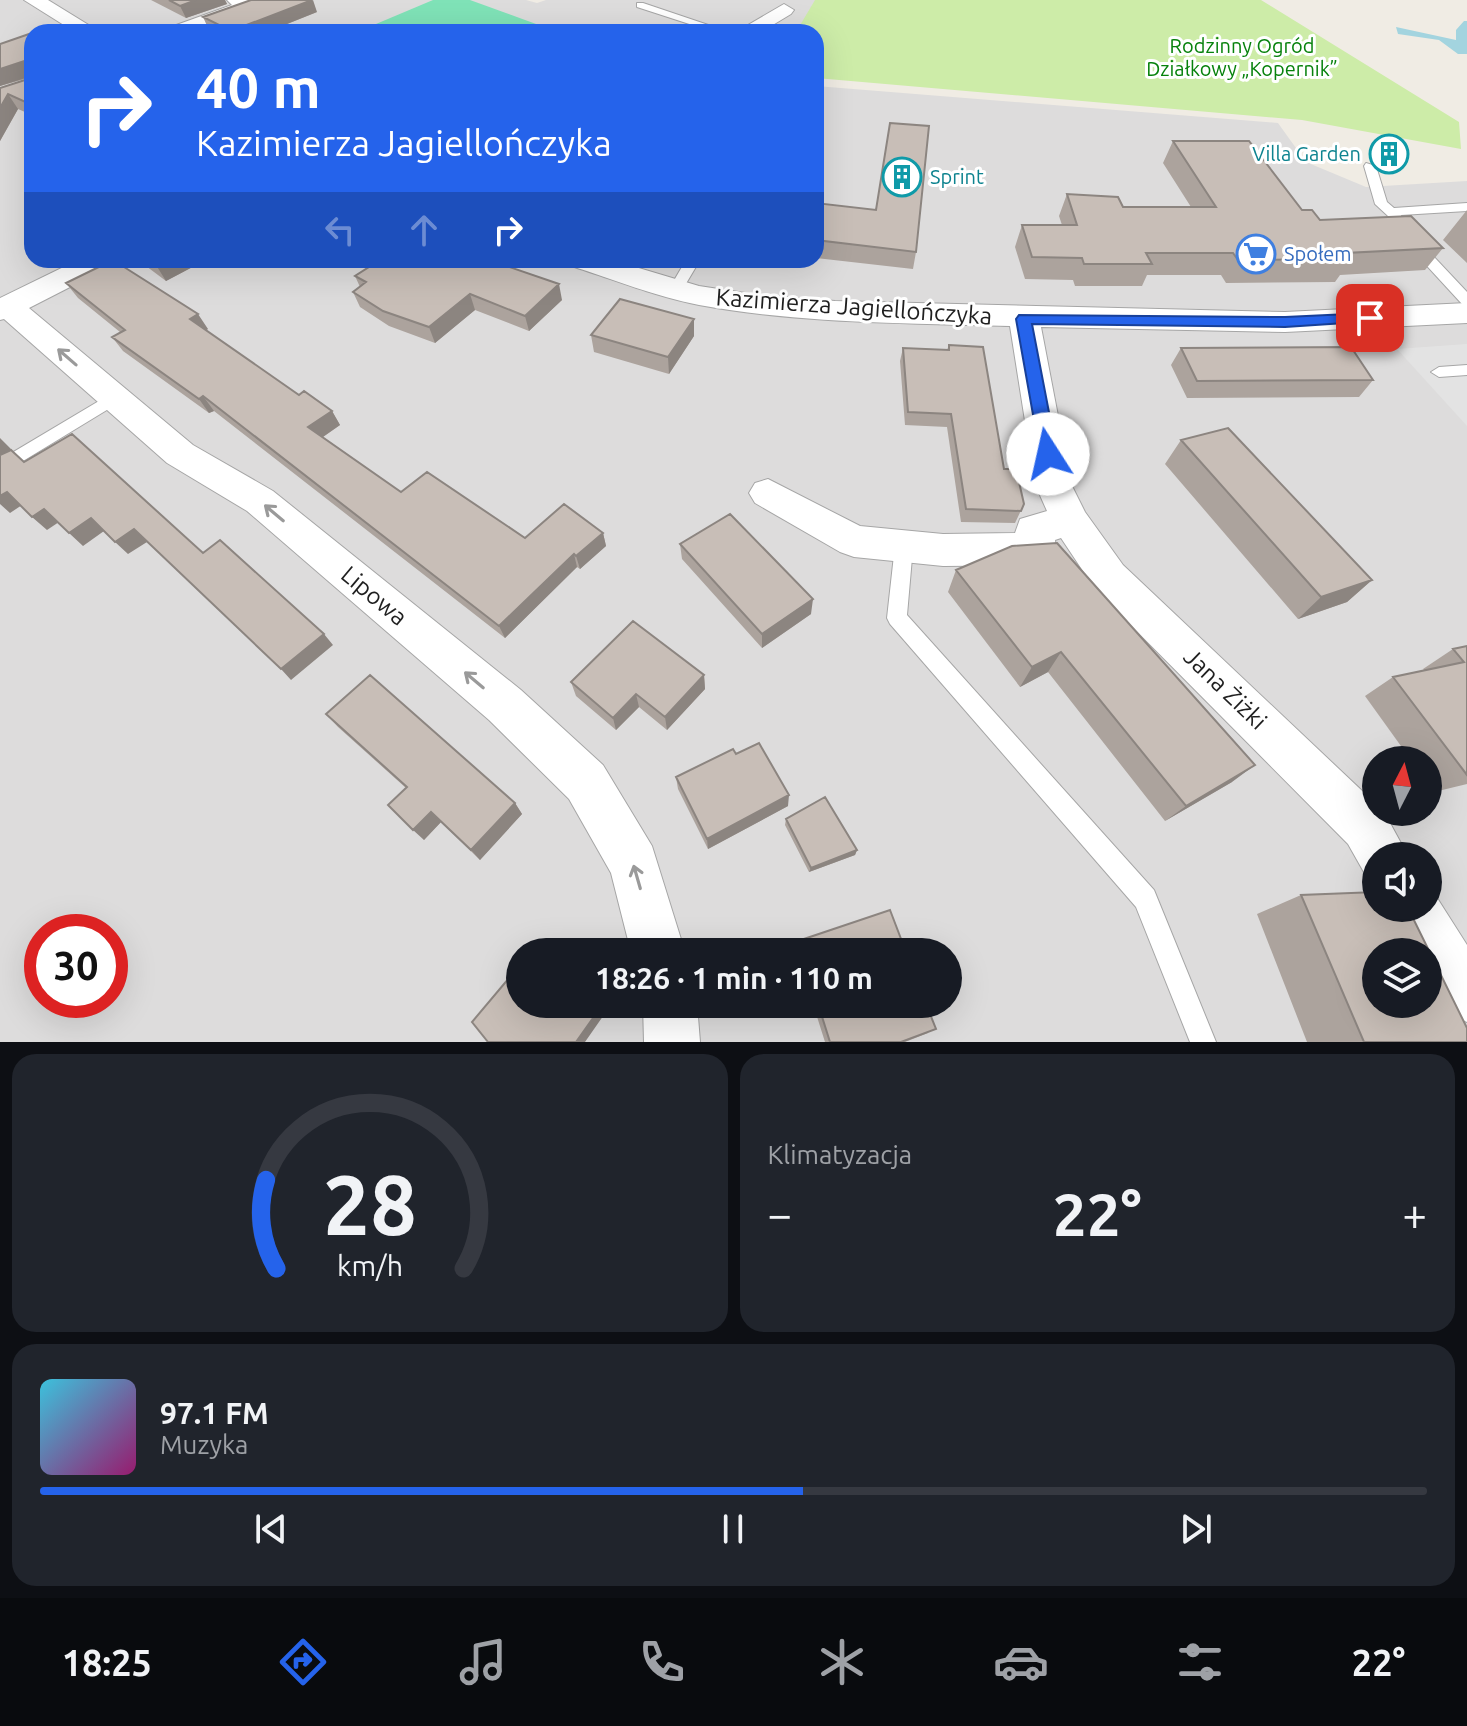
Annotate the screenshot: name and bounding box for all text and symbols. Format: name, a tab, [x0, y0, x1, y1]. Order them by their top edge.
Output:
park label: Rodzinny Ogród Działkowy „Kopernik”	[1146, 34, 1338, 80]
icon: right	[64, 56, 168, 160]
text: 40 m	[196, 56, 321, 119]
text: Kazimierza Jagiellończyka	[196, 122, 612, 163]
building icon: Villa Garden	[1368, 133, 1410, 175]
place label: Villa Garden	[1252, 142, 1361, 165]
building icon: Sprint	[881, 156, 923, 198]
place label: Sprint	[930, 165, 984, 188]
icon: left	[318, 208, 362, 252]
icon: ahead	[402, 208, 446, 252]
icon: right	[486, 208, 530, 252]
supermarket icon: Społem	[1235, 233, 1277, 275]
place label: Społem	[1284, 242, 1352, 265]
street label: Kazimierza Jagiellończyka	[715, 283, 993, 330]
pin	[1336, 284, 1404, 352]
icon: arrive	[1348, 296, 1392, 340]
one-way arrow	[58, 349, 78, 367]
position arrow	[1006, 412, 1090, 496]
one-way arrow	[265, 504, 285, 522]
street label: Lipowa	[336, 561, 413, 631]
street label: Jana Żiżki	[1178, 643, 1272, 735]
one-way arrow	[464, 671, 485, 689]
north arrow	[1362, 746, 1442, 826]
map controls	[1362, 746, 1442, 1018]
button: sound	[1362, 842, 1442, 922]
one-way arrow	[629, 864, 644, 890]
speed limit sign: 30	[24, 914, 128, 1018]
button: layers	[1362, 938, 1442, 1018]
text: 18:26 · 1 min · 110 m	[595, 961, 873, 995]
text: Klimatyzacja	[768, 1140, 912, 1169]
text: 28	[323, 1157, 417, 1251]
text: 22°	[1053, 1180, 1142, 1247]
text: −	[768, 1189, 792, 1238]
text: +	[1402, 1189, 1427, 1238]
text: km/h	[337, 1249, 403, 1281]
text: 97.1 FM	[160, 1396, 269, 1430]
text: Muzyka	[160, 1430, 248, 1459]
icon: previous	[249, 1507, 293, 1551]
icon: pause	[711, 1507, 755, 1551]
icon: next	[1174, 1507, 1218, 1551]
icon: directions	[275, 1634, 331, 1690]
icon: music	[455, 1634, 511, 1690]
icon: phone	[634, 1634, 690, 1690]
icon: climate	[814, 1634, 870, 1690]
icon: car	[993, 1634, 1049, 1690]
icon: filters	[1172, 1634, 1228, 1690]
text: 18:25	[62, 1642, 152, 1683]
text: 22°	[1352, 1642, 1405, 1683]

